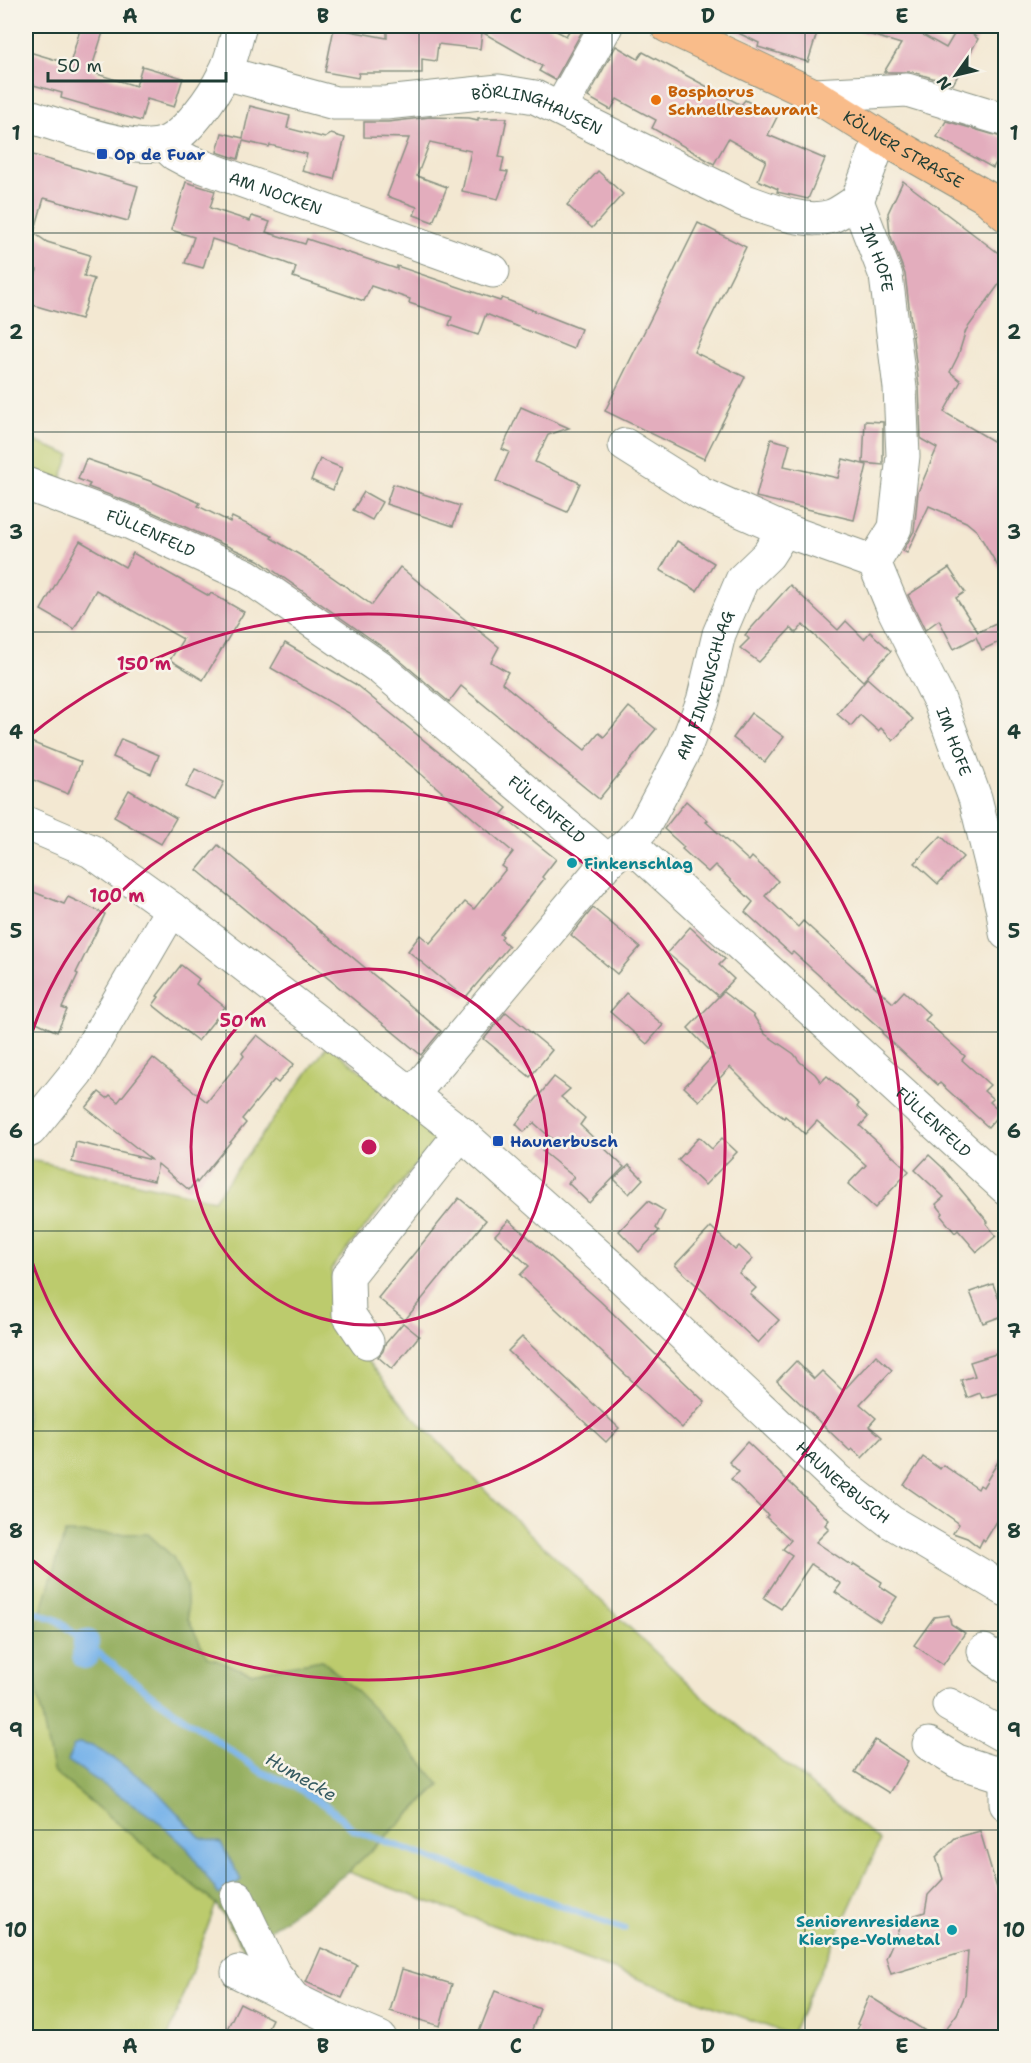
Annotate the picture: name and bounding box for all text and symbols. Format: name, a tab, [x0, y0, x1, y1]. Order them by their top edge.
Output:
text: A	[122, 3, 138, 29]
text: B	[317, 3, 329, 29]
text: C	[510, 3, 522, 29]
text: D	[701, 3, 715, 29]
text: E	[895, 3, 909, 29]
scale bar	[48, 45, 226, 83]
north arrow	[926, 45, 986, 105]
text: 50 m	[57, 54, 102, 78]
text: N	[932, 72, 956, 94]
street label: BÖRLINGHAUSEN	[470, 81, 606, 140]
place label: Bosphorus Schnellrestaurant	[668, 81, 818, 120]
marker: Bosphorus Schnellrestaurant	[649, 93, 663, 107]
street label: KÖLNER STRASSE	[839, 106, 967, 193]
text: 1	[11, 120, 21, 146]
text: 1	[1009, 120, 1019, 146]
place label: Op de Fuar	[114, 144, 206, 165]
marker: Op de Fuar	[95, 147, 109, 161]
street label: AM NOCKEN	[226, 167, 325, 220]
street label: IM HOFE	[856, 220, 898, 293]
text: 2	[9, 319, 23, 345]
text: 2	[1007, 319, 1021, 345]
street label: FÜLLENFELD	[103, 505, 198, 562]
text: 3	[9, 519, 23, 545]
text: 3	[1007, 519, 1021, 545]
street label: AM FINKENSCHLAG	[671, 607, 739, 764]
text: 150 m	[117, 652, 172, 676]
street label: IM HOFE	[932, 704, 976, 779]
text: 4	[9, 719, 23, 745]
text: 4	[1007, 719, 1021, 745]
street label: FÜLLENFELD	[504, 771, 590, 848]
place label: Finkenschlag	[584, 853, 693, 874]
marker: Finkenschlag	[565, 856, 579, 870]
text: 100 m	[89, 884, 145, 908]
text: 5	[10, 918, 22, 944]
text: 5	[1008, 918, 1020, 944]
text: 50 m	[220, 1009, 267, 1033]
street label: FÜLLENFELD	[891, 1082, 976, 1162]
text: 6	[9, 1118, 23, 1144]
text: 6	[1007, 1118, 1021, 1144]
place label: Haunerbusch	[510, 1131, 618, 1152]
marker: Haunerbusch	[491, 1134, 505, 1148]
centre of rings	[359, 1137, 379, 1157]
text: 7	[9, 1318, 23, 1344]
text: 7	[1007, 1318, 1021, 1344]
street label: HAUNERBUSCH	[791, 1437, 894, 1529]
text: 8	[9, 1518, 23, 1544]
text: 8	[1007, 1518, 1021, 1544]
text: 9	[9, 1717, 23, 1743]
text: 9	[1007, 1717, 1021, 1743]
water label: Humecke	[261, 1747, 341, 1807]
place label: Seniorenresidenz Kierspe-Volmetal	[796, 1911, 940, 1950]
text: 10	[5, 1917, 27, 1943]
text: 10	[1003, 1917, 1025, 1943]
marker: Seniorenresidenz Kierspe-Volmetal	[945, 1923, 959, 1937]
text: A	[122, 2033, 138, 2059]
text: B	[317, 2033, 329, 2059]
text: C	[510, 2033, 522, 2059]
text: D	[701, 2033, 715, 2059]
text: E	[895, 2033, 909, 2059]

